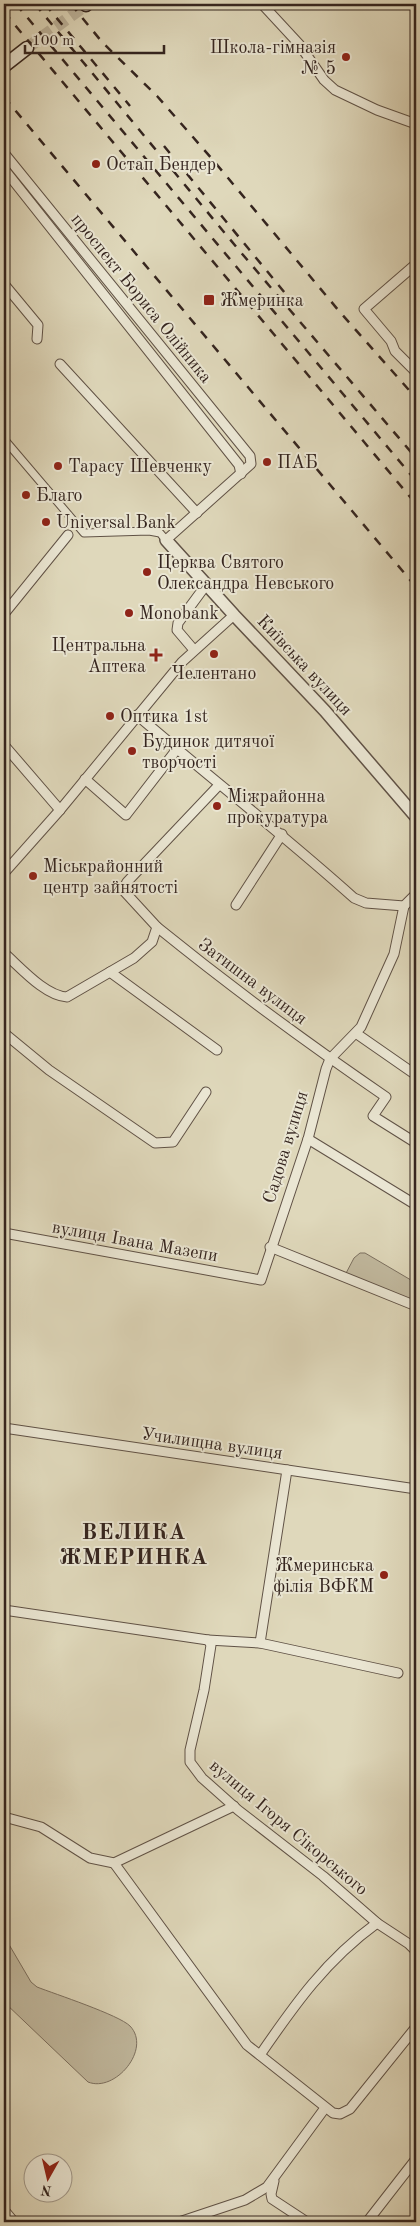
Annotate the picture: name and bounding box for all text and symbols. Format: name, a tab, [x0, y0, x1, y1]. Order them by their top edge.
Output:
scale bar	[25, 22, 164, 54]
text: 100 m	[32, 34, 74, 49]
place label: Школа-гімназія № 5	[210, 39, 336, 78]
marker: Школа-гімназія № 5	[340, 51, 352, 63]
place label: Остап Бендер	[106, 156, 216, 174]
marker: Остап Бендер	[90, 158, 102, 170]
street label: проспект Бориса Олійника	[67, 211, 215, 387]
place label: Жмеринка	[220, 292, 304, 310]
marker: Жмеринка	[202, 293, 216, 307]
place label: ПАБ	[277, 454, 318, 472]
marker: ПАБ	[261, 456, 273, 468]
place label: Тарасу Шевченку	[68, 458, 212, 476]
marker: Тарасу Шевченку	[52, 460, 64, 472]
place label: Благо	[36, 487, 83, 505]
marker: Благо	[20, 489, 32, 501]
place label: Universal Bank	[56, 514, 176, 532]
marker: Universal Bank	[40, 516, 52, 528]
place label: Церква Святого Олександра Невського	[157, 554, 334, 593]
marker: Церква Святого Олександра Невського	[141, 566, 153, 578]
place label: Monobank	[139, 605, 219, 623]
marker: Monobank	[123, 607, 135, 619]
street label: Київська вулиця	[253, 612, 355, 719]
place label: Центральна Аптека	[51, 637, 146, 676]
marker: Челентано	[208, 648, 220, 660]
marker: Центральна Аптека	[150, 649, 162, 661]
place label: Челентано	[172, 665, 256, 683]
place label: Оптика 1st	[120, 708, 208, 726]
marker: Оптика 1st	[104, 710, 116, 722]
place label: Будинок дитячої творчості	[142, 733, 274, 772]
marker: Будинок дитячої творчості	[126, 745, 138, 757]
place label: Міжрайонна прокуратура	[227, 788, 328, 827]
marker: Міжрайонна прокуратура	[211, 800, 223, 812]
place label: Міськрайонний центр зайнятості	[43, 858, 178, 897]
marker: Міськрайонний центр зайнятості	[27, 870, 39, 882]
street label: Затишна вулиця	[195, 935, 310, 1028]
street label: Садова вулиця	[260, 1089, 312, 1206]
street label: вулиця Івана Мазепи	[50, 1219, 219, 1265]
street label: Училищна вулиця	[140, 1425, 284, 1463]
district label: ВЕЛИКА ЖМЕРИНКА	[60, 1522, 208, 1569]
place label: Жмеринська філія ВФКМ	[273, 1557, 374, 1597]
marker: Жмеринська філія ВФКМ	[378, 1569, 390, 1581]
street label: вулиця Ігоря Сікорського	[206, 1757, 371, 1899]
north arrow	[22, 2154, 72, 2204]
text: N	[40, 2182, 53, 2198]

